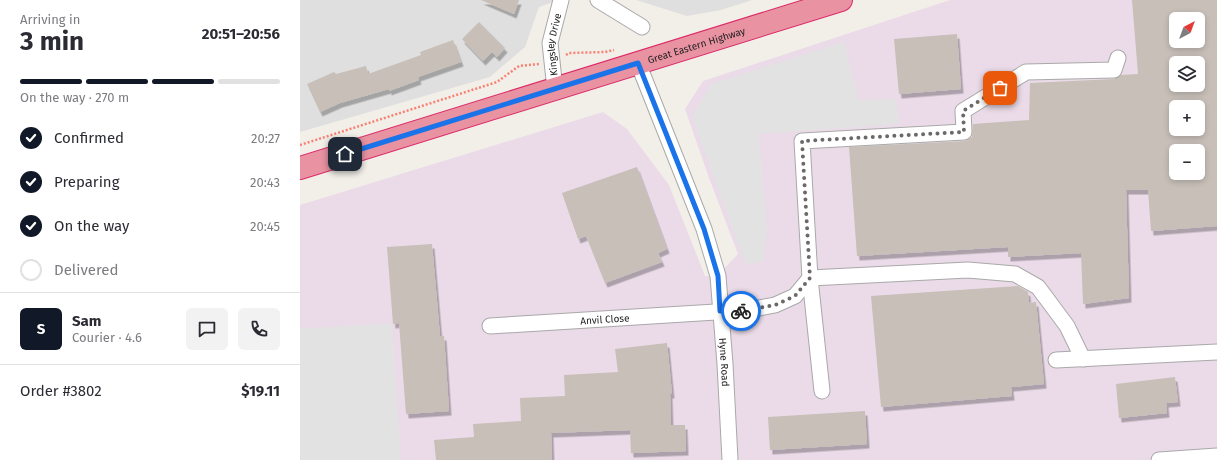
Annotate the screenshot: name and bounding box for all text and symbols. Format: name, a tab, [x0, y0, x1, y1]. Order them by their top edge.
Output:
text: Arriving in	[20, 12, 80, 27]
street label: Kingsley Drive	[545, 12, 564, 77]
north arrow	[1169, 12, 1205, 48]
map controls	[1169, 12, 1205, 180]
text: 20:51–20:56	[202, 25, 280, 43]
street label: Great Eastern Highway	[646, 25, 747, 67]
text: 3 min	[20, 26, 84, 57]
button: layers	[1169, 56, 1205, 92]
pin	[983, 71, 1017, 105]
icon: bag	[989, 77, 1011, 99]
text: On the way · 270 m	[20, 90, 129, 105]
button: +	[1169, 100, 1205, 136]
icon: check	[20, 127, 42, 149]
text: Confirmed	[54, 129, 124, 147]
text: 20:27	[251, 131, 280, 146]
pin	[328, 137, 362, 171]
icon: home	[334, 143, 356, 165]
button: −	[1169, 144, 1205, 180]
icon: check	[20, 171, 42, 193]
text: Preparing	[54, 173, 119, 191]
text: 20:43	[250, 175, 280, 190]
icon: check	[20, 215, 42, 237]
text: On the way	[54, 217, 129, 235]
text: 20:45	[250, 219, 280, 234]
text: Delivered	[54, 261, 118, 279]
courier	[721, 291, 761, 331]
icon: bike	[730, 300, 752, 322]
button: chat	[186, 308, 228, 350]
button: phone	[238, 308, 280, 350]
text: Sam	[72, 312, 101, 330]
street label: Anvil Close	[580, 312, 630, 327]
text: S	[37, 320, 45, 338]
text: Courier · 4.6	[72, 330, 142, 345]
street label: Hyne Road	[716, 337, 731, 387]
text: Order #3802	[20, 382, 102, 400]
text: $19.11	[241, 382, 280, 400]

